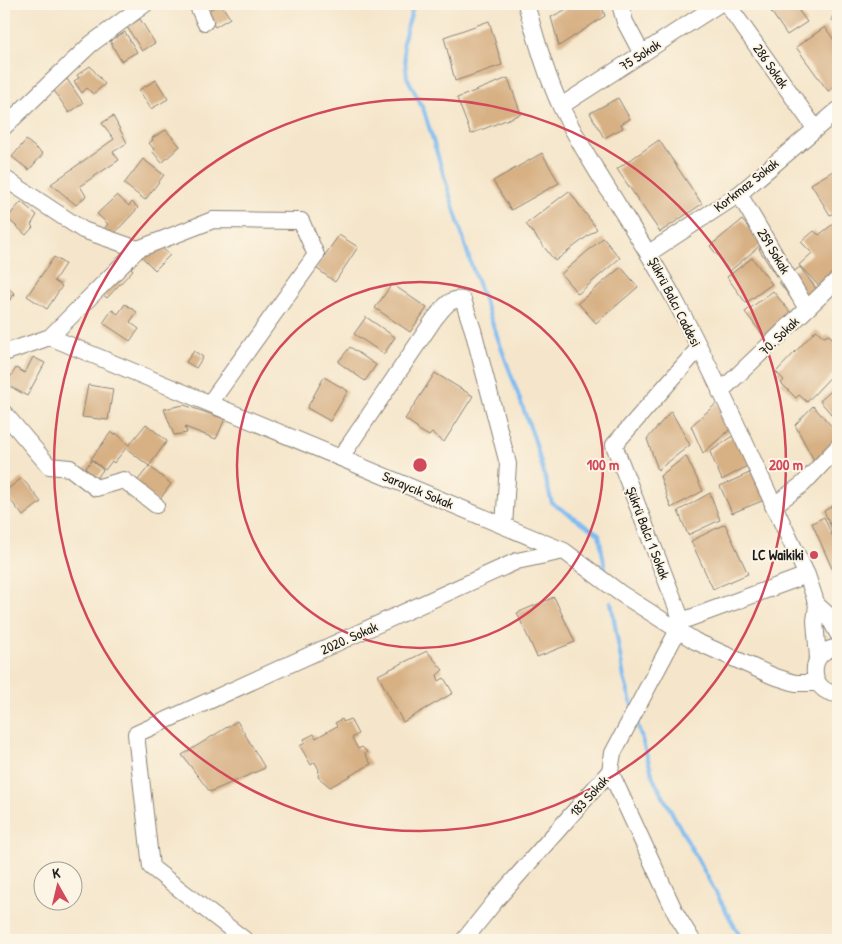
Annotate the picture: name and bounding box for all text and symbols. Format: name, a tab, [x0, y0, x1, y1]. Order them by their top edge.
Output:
street label: 75 Sokak	[616, 34, 664, 75]
street label: 286 Sokak	[749, 40, 794, 92]
street label: Korkmaz Sokak	[709, 153, 782, 216]
street label: 259 Sokak	[753, 224, 796, 277]
street label: Şükrü Balcı Caddesi	[645, 254, 706, 350]
street label: 70. Sokak	[755, 312, 803, 359]
text: 100 m	[587, 454, 619, 475]
text: 200 m	[769, 454, 803, 475]
centre of rings	[411, 456, 429, 474]
street label: Saraycık Sokak	[379, 466, 457, 514]
street label: Şükrü Balcı 1 Sokak	[622, 484, 675, 582]
place label: LC Waikiki	[753, 545, 804, 564]
marker: LC Waikiki	[808, 549, 820, 561]
street label: 2020. Sokak	[317, 616, 381, 659]
street label: 183 Sokak	[565, 771, 612, 821]
north arrow	[32, 862, 82, 912]
text: K	[51, 863, 62, 883]

